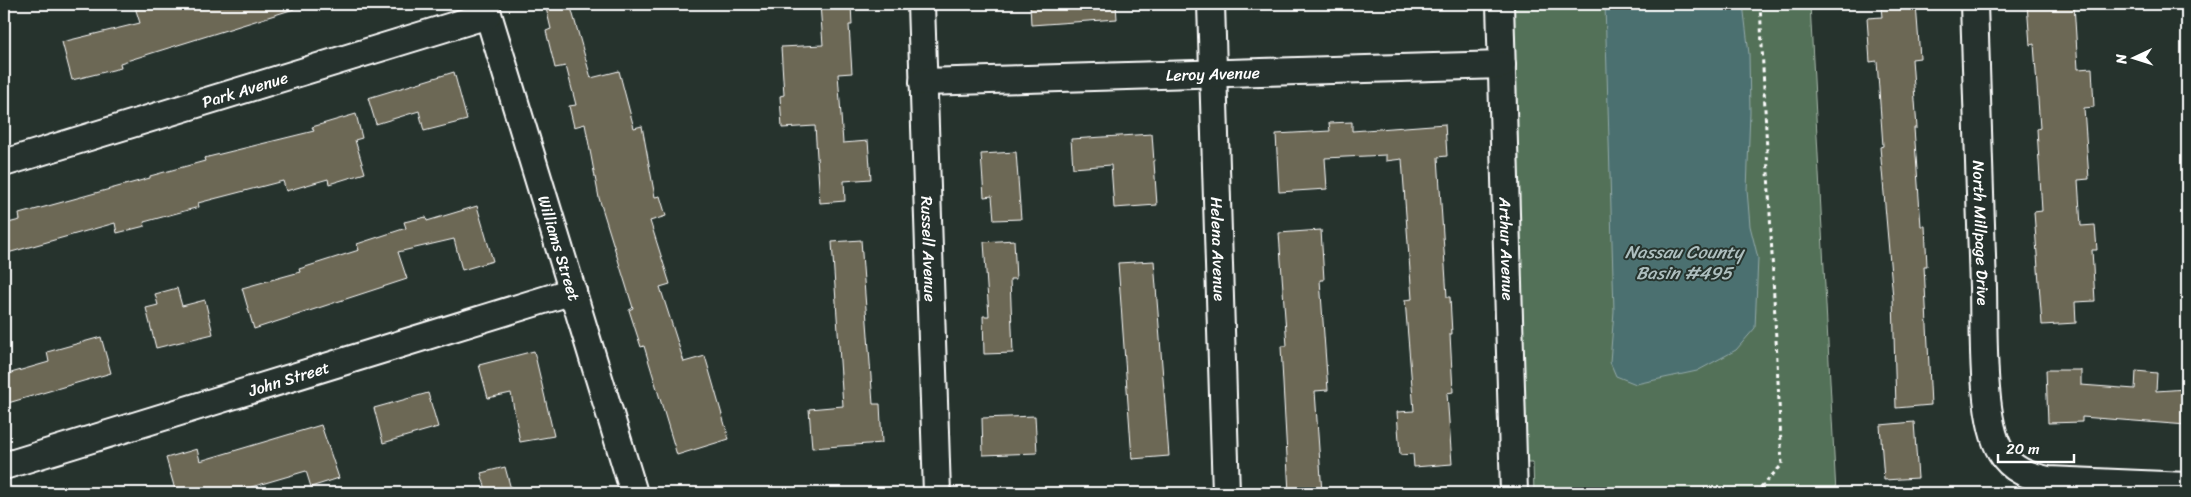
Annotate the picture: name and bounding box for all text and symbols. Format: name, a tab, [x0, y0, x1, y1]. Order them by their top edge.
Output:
north arrow	[2108, 32, 2158, 82]
text: N	[2109, 53, 2134, 66]
street label: Leroy Avenue	[1166, 58, 1260, 90]
street label: Park Avenue	[199, 63, 292, 117]
street label: North Millpage Drive	[1964, 160, 1997, 306]
street label: Williams Street	[529, 192, 589, 305]
street label: Russell Avenue	[912, 196, 945, 302]
street label: Helena Avenue	[1202, 196, 1234, 302]
street label: Arthur Avenue	[1491, 196, 1522, 301]
water label: Nassau County Basin #495	[1625, 236, 1746, 289]
street label: John Street	[244, 353, 333, 405]
scale bar	[1998, 432, 2075, 464]
text: 20 m	[2006, 436, 2040, 462]

